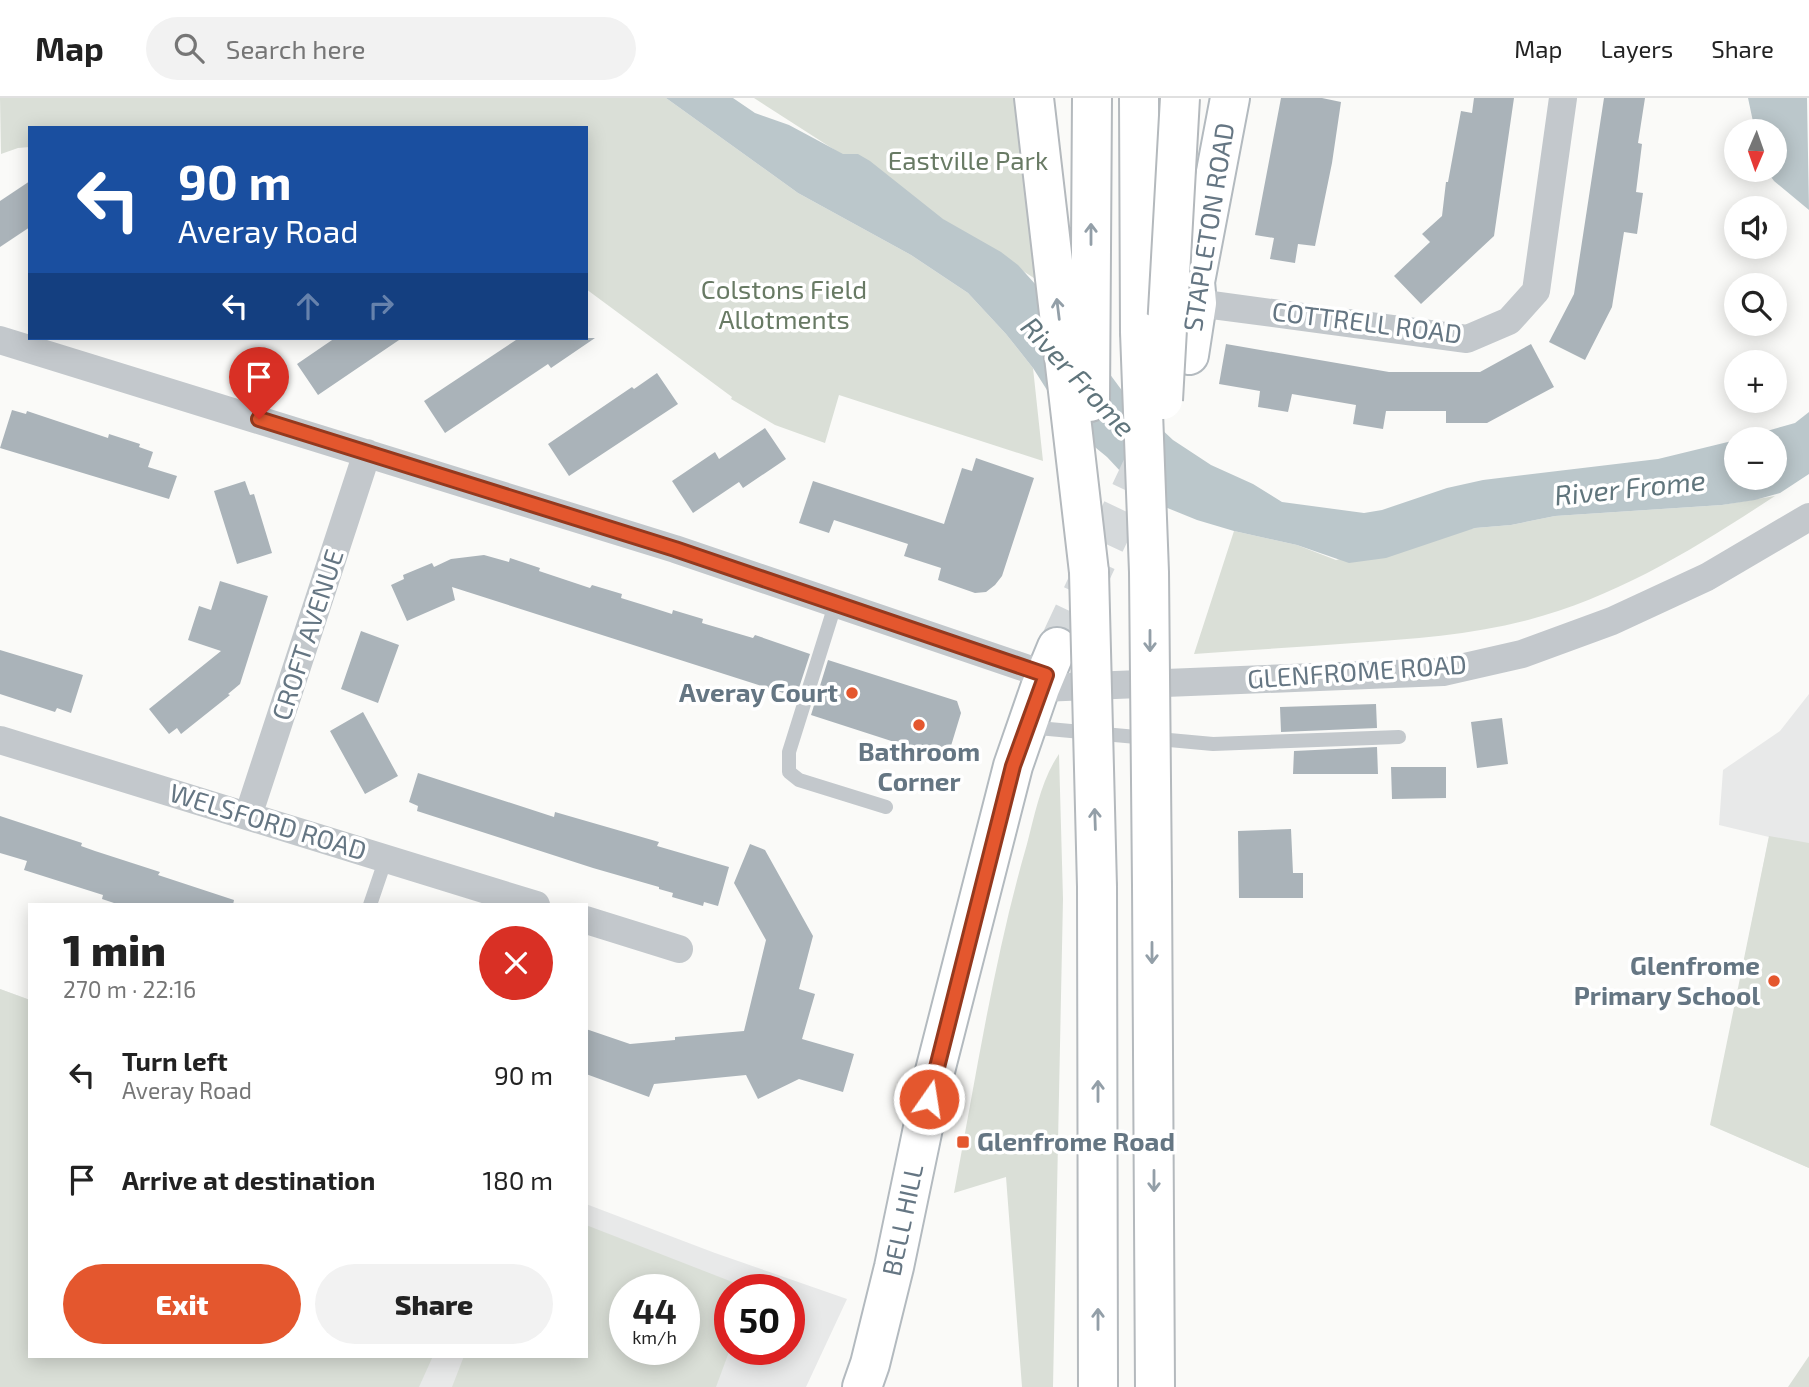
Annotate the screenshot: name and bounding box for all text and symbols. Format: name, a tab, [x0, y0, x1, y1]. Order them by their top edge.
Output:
search box	[146, 17, 636, 80]
text: Map	[35, 28, 104, 68]
icon: search	[170, 29, 208, 67]
text: Search here	[226, 33, 365, 64]
text: Map	[1514, 34, 1562, 63]
text: Layers	[1600, 34, 1673, 63]
text: Share	[1711, 34, 1774, 63]
north arrow	[1724, 119, 1787, 182]
map controls	[1724, 119, 1787, 490]
street label: STAPLETON ROAD	[1176, 120, 1239, 333]
park label: Eastville Park	[888, 144, 1048, 175]
text: 90 m	[178, 151, 292, 210]
icon: left	[63, 154, 154, 245]
button: sound	[1724, 196, 1787, 259]
text: Averay Road	[178, 211, 359, 249]
one-way arrow	[1084, 223, 1098, 246]
park label: Colstons Field Allotments	[701, 273, 867, 334]
button: search	[1724, 273, 1787, 336]
icon: left	[216, 287, 254, 325]
icon: ahead	[289, 287, 327, 325]
icon: right	[362, 287, 400, 325]
street label: COTTRELL ROAD	[1270, 294, 1464, 349]
one-way arrow	[1052, 298, 1065, 321]
water label: River Frome	[1015, 309, 1143, 443]
pin	[229, 347, 289, 419]
button: +	[1724, 350, 1787, 413]
icon: arrive	[240, 358, 278, 396]
button: −	[1724, 427, 1787, 490]
water label: River Frome	[1553, 462, 1707, 512]
street label: CROFT AVENUE	[264, 545, 349, 724]
one-way arrow	[1143, 629, 1157, 652]
street label: GLENFROME ROAD	[1246, 647, 1468, 694]
place label: Averay Court	[679, 676, 838, 708]
marker: Averay Court	[844, 685, 860, 701]
marker: Bathroom Corner	[911, 717, 927, 733]
place label: Bathroom Corner	[858, 735, 980, 796]
street label: WELSFORD ROAD	[166, 776, 371, 865]
one-way arrow	[1089, 807, 1102, 830]
text: 1 min	[63, 924, 166, 974]
button: close	[479, 926, 553, 1000]
one-way arrow	[1145, 942, 1159, 965]
place label: Glenfrome Primary School	[1574, 949, 1760, 1011]
marker: Glenfrome Primary School	[1766, 973, 1782, 989]
text: 270 m · 22:16	[63, 975, 196, 1003]
text: Turn left	[122, 1045, 228, 1076]
icon: left	[63, 1056, 101, 1094]
text: 90 m	[494, 1059, 553, 1090]
position arrow	[892, 1062, 966, 1136]
text: Averay Road	[122, 1076, 252, 1104]
one-way arrow	[1091, 1080, 1105, 1103]
place label: Glenfrome Road	[977, 1125, 1175, 1156]
marker: Glenfrome Road	[955, 1134, 971, 1150]
icon: arrive	[63, 1161, 101, 1199]
street label: BELL HILL	[875, 1161, 928, 1278]
text: Arrive at destination	[122, 1164, 375, 1195]
text: 180 m	[483, 1164, 553, 1195]
one-way arrow	[1147, 1169, 1161, 1192]
button: Exit	[63, 1264, 301, 1344]
button: Share	[315, 1264, 553, 1344]
speed limit sign: 50	[714, 1274, 805, 1365]
text: 44	[632, 1289, 677, 1331]
one-way arrow	[1091, 1308, 1105, 1331]
text: km/h	[632, 1326, 677, 1348]

